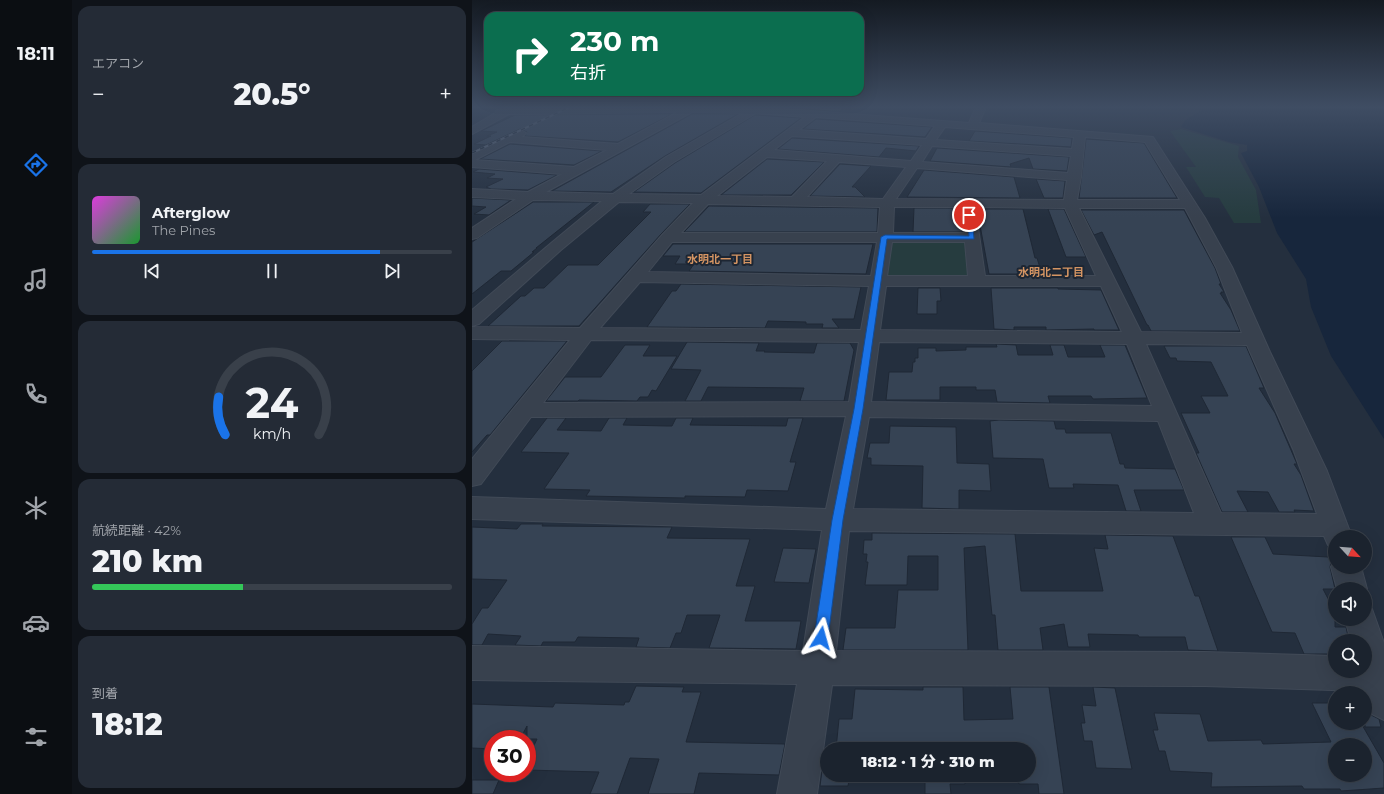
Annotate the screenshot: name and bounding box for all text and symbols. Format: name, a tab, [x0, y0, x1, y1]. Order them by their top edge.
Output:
text: 230 m	[570, 24, 659, 58]
icon: right	[504, 28, 556, 80]
text: 18:11	[17, 43, 55, 65]
text: エアコン	[92, 55, 144, 71]
text: 右折	[570, 62, 606, 84]
text: 20.5°	[233, 76, 311, 113]
text: −	[92, 81, 105, 108]
text: +	[439, 81, 452, 108]
icon: directions	[22, 151, 50, 179]
pin	[952, 198, 986, 232]
text: Afterglow	[152, 203, 230, 222]
icon: arrive	[958, 204, 980, 226]
text: The Pines	[152, 222, 215, 238]
district label: 水明北一丁目	[687, 252, 753, 266]
icon: previous	[141, 260, 163, 282]
icon: pause	[261, 260, 283, 282]
icon: next	[381, 260, 403, 282]
district label: 水明北二丁目	[1018, 265, 1084, 279]
icon: music	[22, 266, 50, 294]
text: 24	[246, 378, 299, 428]
icon: phone	[22, 380, 50, 408]
text: km/h	[253, 425, 291, 443]
icon: climate	[22, 494, 50, 522]
text: 航続距離 · 42%	[92, 522, 181, 538]
north arrow	[1328, 530, 1372, 574]
map controls	[1328, 530, 1372, 782]
text: 210 km	[92, 543, 203, 580]
button: sound	[1328, 582, 1372, 626]
icon: car	[22, 609, 50, 637]
position arrow	[800, 617, 842, 659]
button: search	[1328, 634, 1372, 678]
text: 到着	[92, 685, 118, 701]
button: +	[1328, 686, 1372, 730]
text: 18:12	[92, 706, 163, 743]
icon: filters	[22, 723, 50, 751]
speed limit sign: 30	[484, 730, 536, 782]
button: −	[1328, 738, 1372, 782]
text: 18:12 · 1 分 · 310 m	[861, 752, 995, 771]

